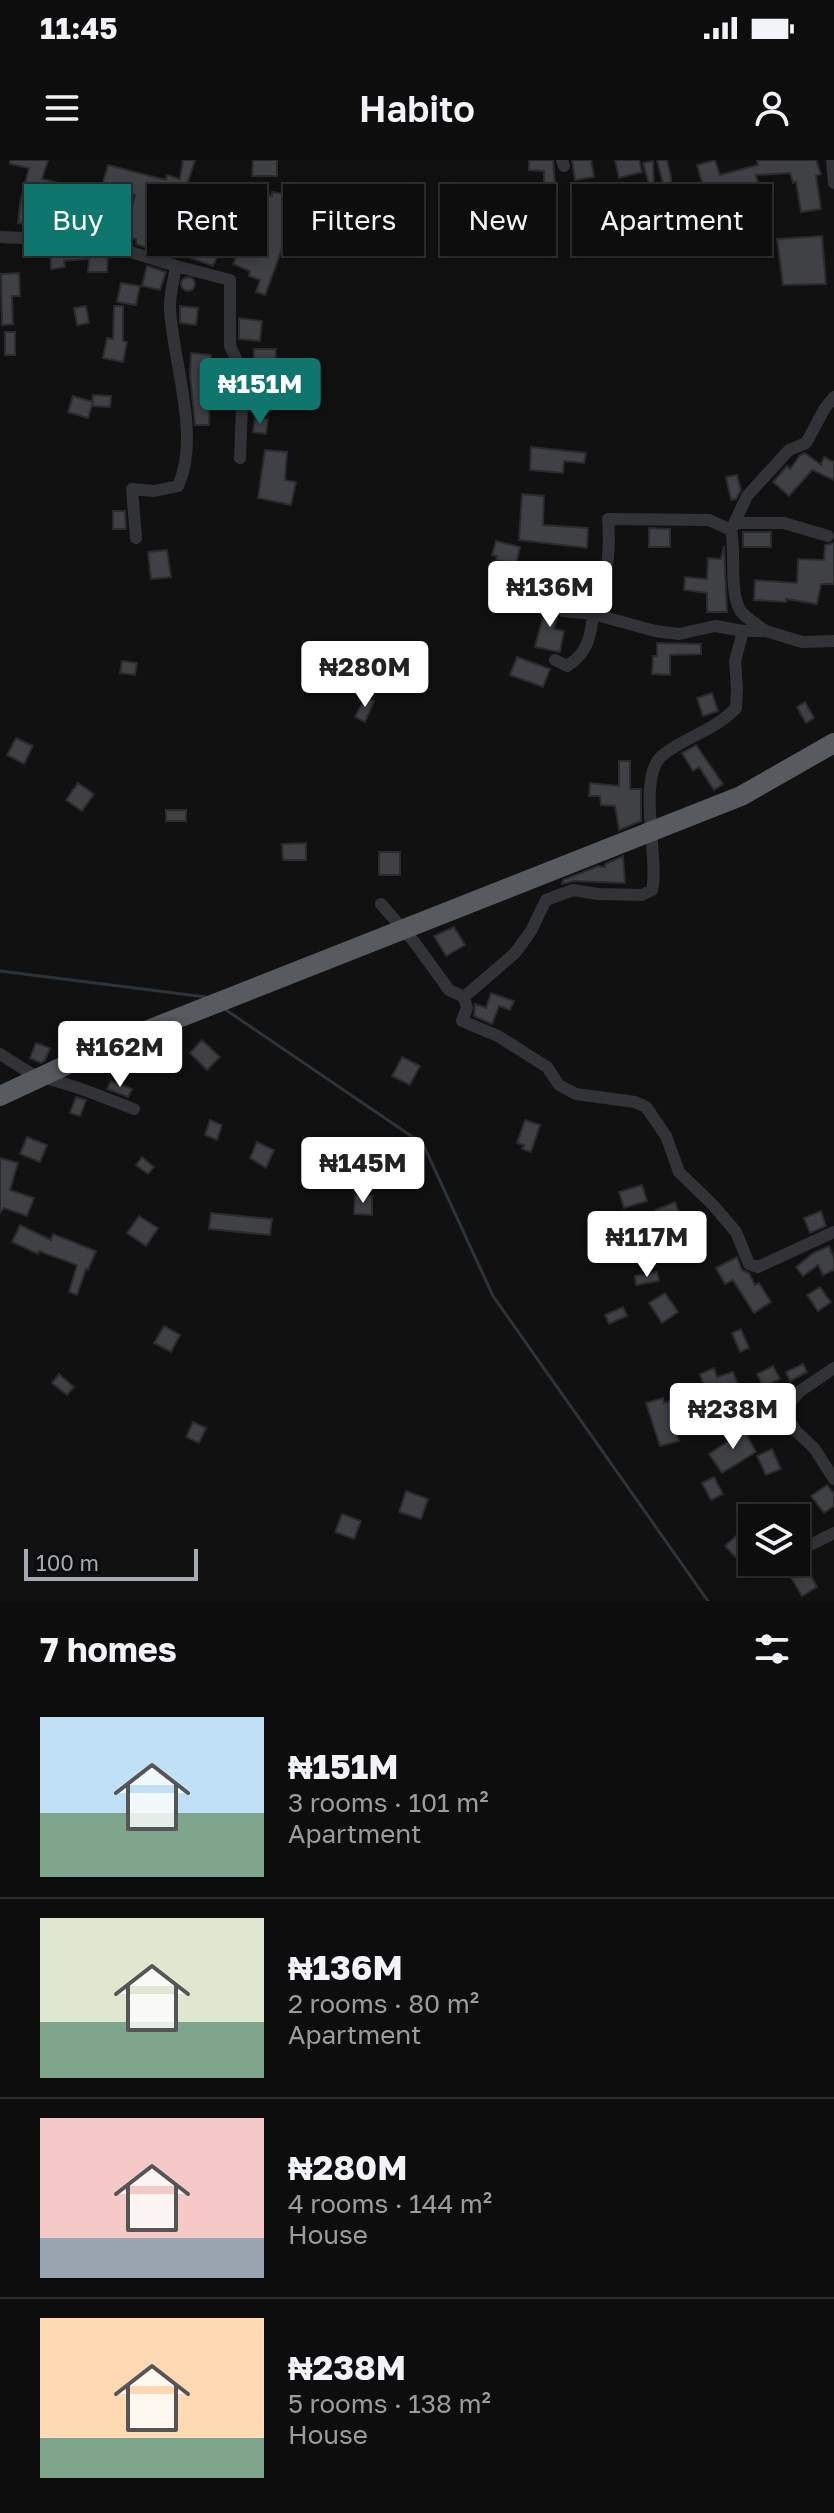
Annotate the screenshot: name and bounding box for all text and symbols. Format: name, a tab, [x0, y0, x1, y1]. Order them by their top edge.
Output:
text: 11:45	[40, 10, 118, 46]
icon: menu	[40, 86, 84, 130]
icon: person	[750, 86, 794, 130]
text: Habito	[359, 87, 475, 130]
chip: Buy	[24, 184, 131, 256]
chip: Rent	[147, 184, 267, 256]
chip: Filters	[283, 184, 424, 256]
chip: New	[440, 184, 556, 256]
chip: Apartment	[572, 184, 772, 256]
pin: ₦151M	[204, 358, 316, 426]
text: ₦151M	[218, 368, 302, 399]
pin: ₦136M	[494, 561, 606, 629]
text: ₦136M	[506, 571, 594, 602]
pin: ₦280M	[309, 641, 421, 709]
text: ₦280M	[319, 651, 411, 682]
pin: ₦162M	[64, 1021, 176, 1089]
text: ₦162M	[76, 1031, 164, 1062]
pin: ₦145M	[307, 1137, 419, 1205]
text: ₦145M	[319, 1147, 407, 1178]
pin: ₦117M	[591, 1211, 703, 1279]
text: ₦117M	[606, 1221, 688, 1252]
pin: ₦238M	[677, 1383, 789, 1451]
text: ₦238M	[688, 1393, 778, 1424]
map controls	[738, 1504, 810, 1576]
button: layers	[738, 1504, 810, 1576]
scale bar	[24, 1545, 198, 1581]
text: 100 m	[36, 1549, 99, 1576]
icon: filters	[750, 1627, 794, 1671]
text: 7 homes	[40, 1629, 177, 1669]
text: ₦151M	[288, 1746, 399, 1786]
icon: home	[104, 1749, 200, 1845]
text: 3 rooms · 101 m²	[288, 1787, 489, 1818]
text: Apartment	[288, 1818, 421, 1849]
text: ₦136M	[288, 1947, 403, 1987]
icon: home	[104, 1950, 200, 2046]
text: 2 rooms · 80 m²	[288, 1988, 479, 2019]
text: Apartment	[288, 2019, 421, 2050]
text: ₦280M	[288, 2147, 407, 2187]
icon: home	[104, 2150, 200, 2246]
text: 4 rooms · 144 m²	[288, 2188, 492, 2219]
text: House	[288, 2219, 368, 2250]
text: ₦238M	[288, 2347, 406, 2387]
icon: home	[104, 2350, 200, 2446]
text: 5 rooms · 138 m²	[288, 2388, 491, 2419]
text: House	[288, 2419, 368, 2450]

